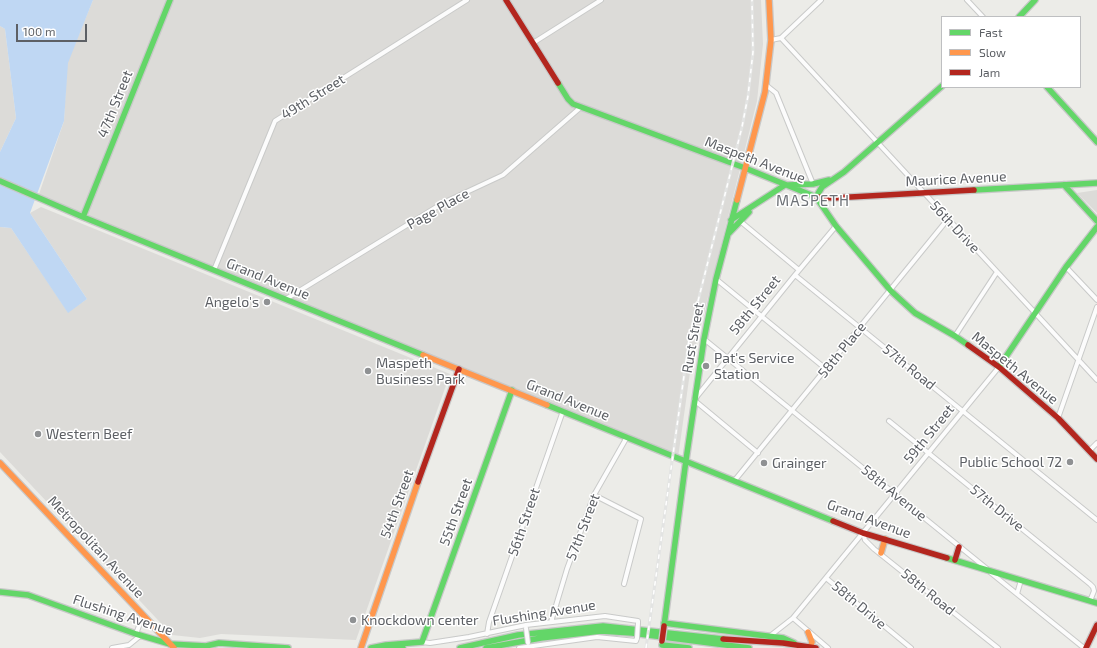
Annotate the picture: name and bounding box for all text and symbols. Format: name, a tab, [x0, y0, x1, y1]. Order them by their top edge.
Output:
scale bar	[18, 16, 89, 42]
legend	[941, 16, 1081, 88]
text: 100 m	[23, 24, 55, 38]
text: Fast	[979, 25, 1002, 39]
text: Slow	[979, 45, 1006, 59]
text: Jam	[979, 65, 1000, 79]
street label: 47th Street	[94, 68, 136, 140]
street label: 49th Street	[278, 71, 348, 123]
street label: Maspeth Avenue	[702, 133, 808, 187]
street label: Maurice Avenue	[905, 168, 1007, 190]
street label: Page Place	[404, 185, 472, 233]
district label: MASPETH	[776, 192, 850, 210]
street label: 56th Drive	[927, 197, 983, 257]
street label: Grand Avenue	[224, 255, 312, 303]
street label: 58th Street	[726, 272, 784, 338]
place label: Angelo's	[205, 294, 259, 310]
marker: Angelo's	[262, 297, 272, 307]
street label: Rust Street	[679, 302, 707, 374]
street label: 58th Place	[814, 319, 870, 381]
street label: Maspeth Avenue	[968, 328, 1062, 408]
street label: 57th Road	[879, 340, 939, 394]
place label: Pat's Service Station	[714, 350, 795, 382]
place label: Maspeth Business Park	[376, 355, 465, 388]
marker: Pat's Service Station	[701, 361, 711, 371]
marker: Maspeth Business Park	[363, 366, 373, 376]
street label: Grand Avenue	[524, 376, 612, 424]
street label: 59th Street	[900, 401, 958, 467]
place label: Western Beef	[46, 426, 132, 442]
marker: Western Beef	[33, 429, 43, 439]
place label: Public School 72	[959, 454, 1062, 470]
place label: Grainger	[772, 455, 827, 471]
marker: Public School 72	[1065, 457, 1075, 467]
marker: Grainger	[759, 458, 769, 468]
street label: 58th Avenue	[858, 461, 930, 525]
street label: 54th Street	[377, 467, 417, 541]
street label: 55th Street	[436, 476, 476, 548]
street label: 57th Drive	[967, 481, 1027, 535]
street label: 56th Street	[504, 486, 544, 558]
street label: 57th Street	[563, 491, 603, 563]
street label: Metropolitan Avenue	[44, 492, 148, 602]
street label: Grand Avenue	[825, 496, 913, 542]
street label: 58th Road	[898, 565, 958, 619]
street label: 58th Drive	[828, 577, 890, 633]
street label: Flushing Avenue	[71, 591, 175, 639]
street label: Flushing Avenue	[491, 597, 597, 629]
place label: Knockdown center	[361, 612, 479, 628]
marker: Knockdown center	[348, 615, 358, 625]

